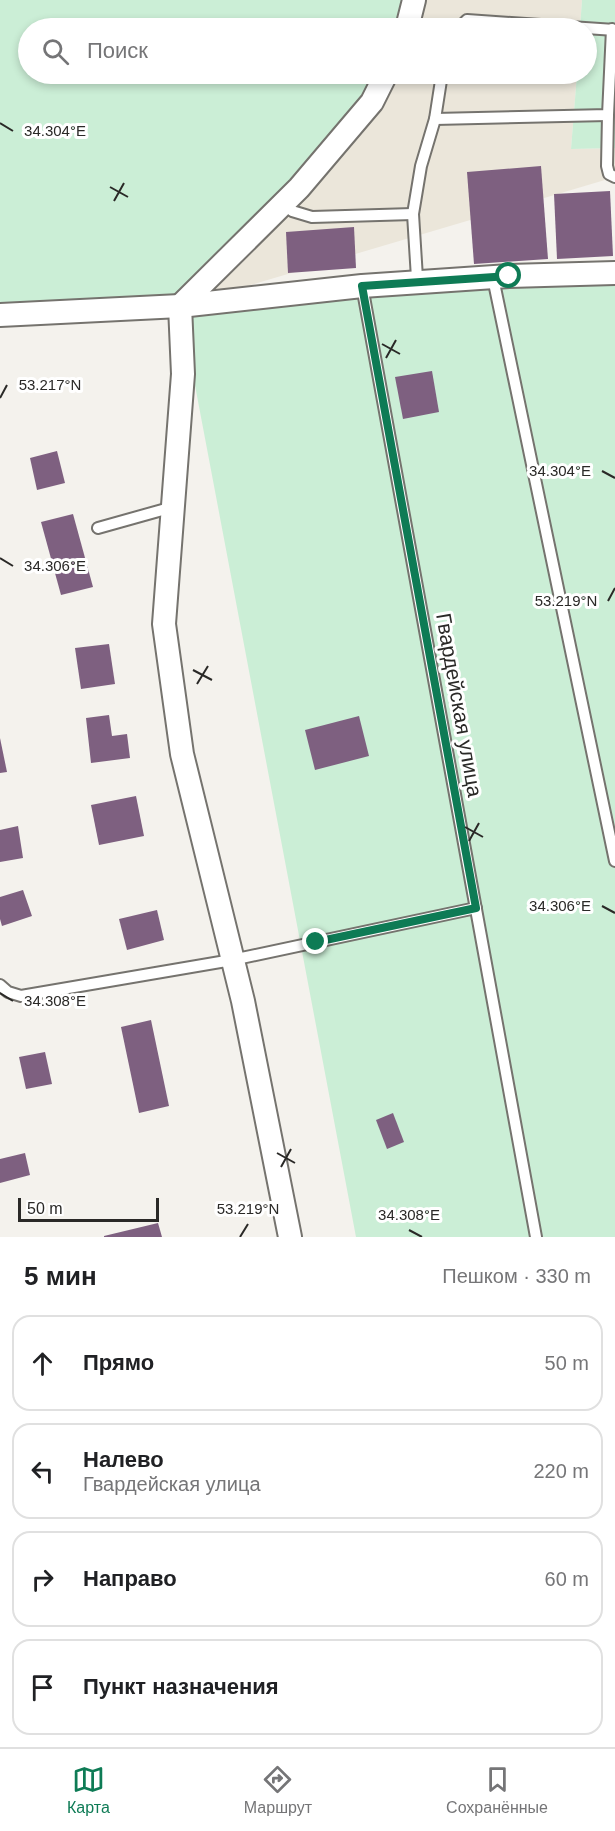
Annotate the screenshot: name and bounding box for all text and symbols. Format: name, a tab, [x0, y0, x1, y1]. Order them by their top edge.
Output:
search box	[18, 18, 597, 84]
icon: search	[39, 35, 72, 68]
text: Поиск	[87, 38, 148, 63]
text: 34.304°E	[24, 122, 86, 139]
route start	[495, 262, 521, 288]
text: 53.217°N	[19, 376, 81, 393]
text: 34.304°E	[529, 462, 591, 479]
text: 34.306°E	[24, 557, 86, 574]
text: 53.219°N	[535, 592, 597, 609]
street label: Гвардейская улица	[432, 611, 487, 799]
text: 34.306°E	[529, 897, 591, 914]
route end	[302, 928, 328, 954]
text: 34.308°E	[24, 992, 86, 1009]
scale bar	[18, 1195, 159, 1222]
text: 50 m	[27, 1200, 63, 1217]
text: 53.219°N	[217, 1200, 279, 1217]
text: 34.308°E	[378, 1206, 440, 1223]
text: 5 мин	[24, 1261, 97, 1291]
text: Пешком · 330 m	[442, 1265, 591, 1287]
icon: ahead	[26, 1347, 59, 1380]
text: Прямо	[83, 1350, 154, 1375]
text: 50 m	[545, 1352, 589, 1374]
text: Налево	[83, 1447, 164, 1472]
icon: left	[26, 1455, 59, 1488]
text: 220 m	[533, 1460, 589, 1482]
text: Гвардейская улица	[83, 1473, 261, 1495]
icon: right	[26, 1563, 59, 1596]
text: Направо	[83, 1566, 177, 1591]
text: 60 m	[545, 1568, 589, 1590]
icon: arrive	[26, 1671, 59, 1704]
text: Пункт назначения	[83, 1674, 279, 1699]
tab: Карта	[67, 1763, 110, 1817]
tab: Маршрут	[244, 1763, 312, 1817]
tab: Сохранённые	[446, 1763, 548, 1817]

